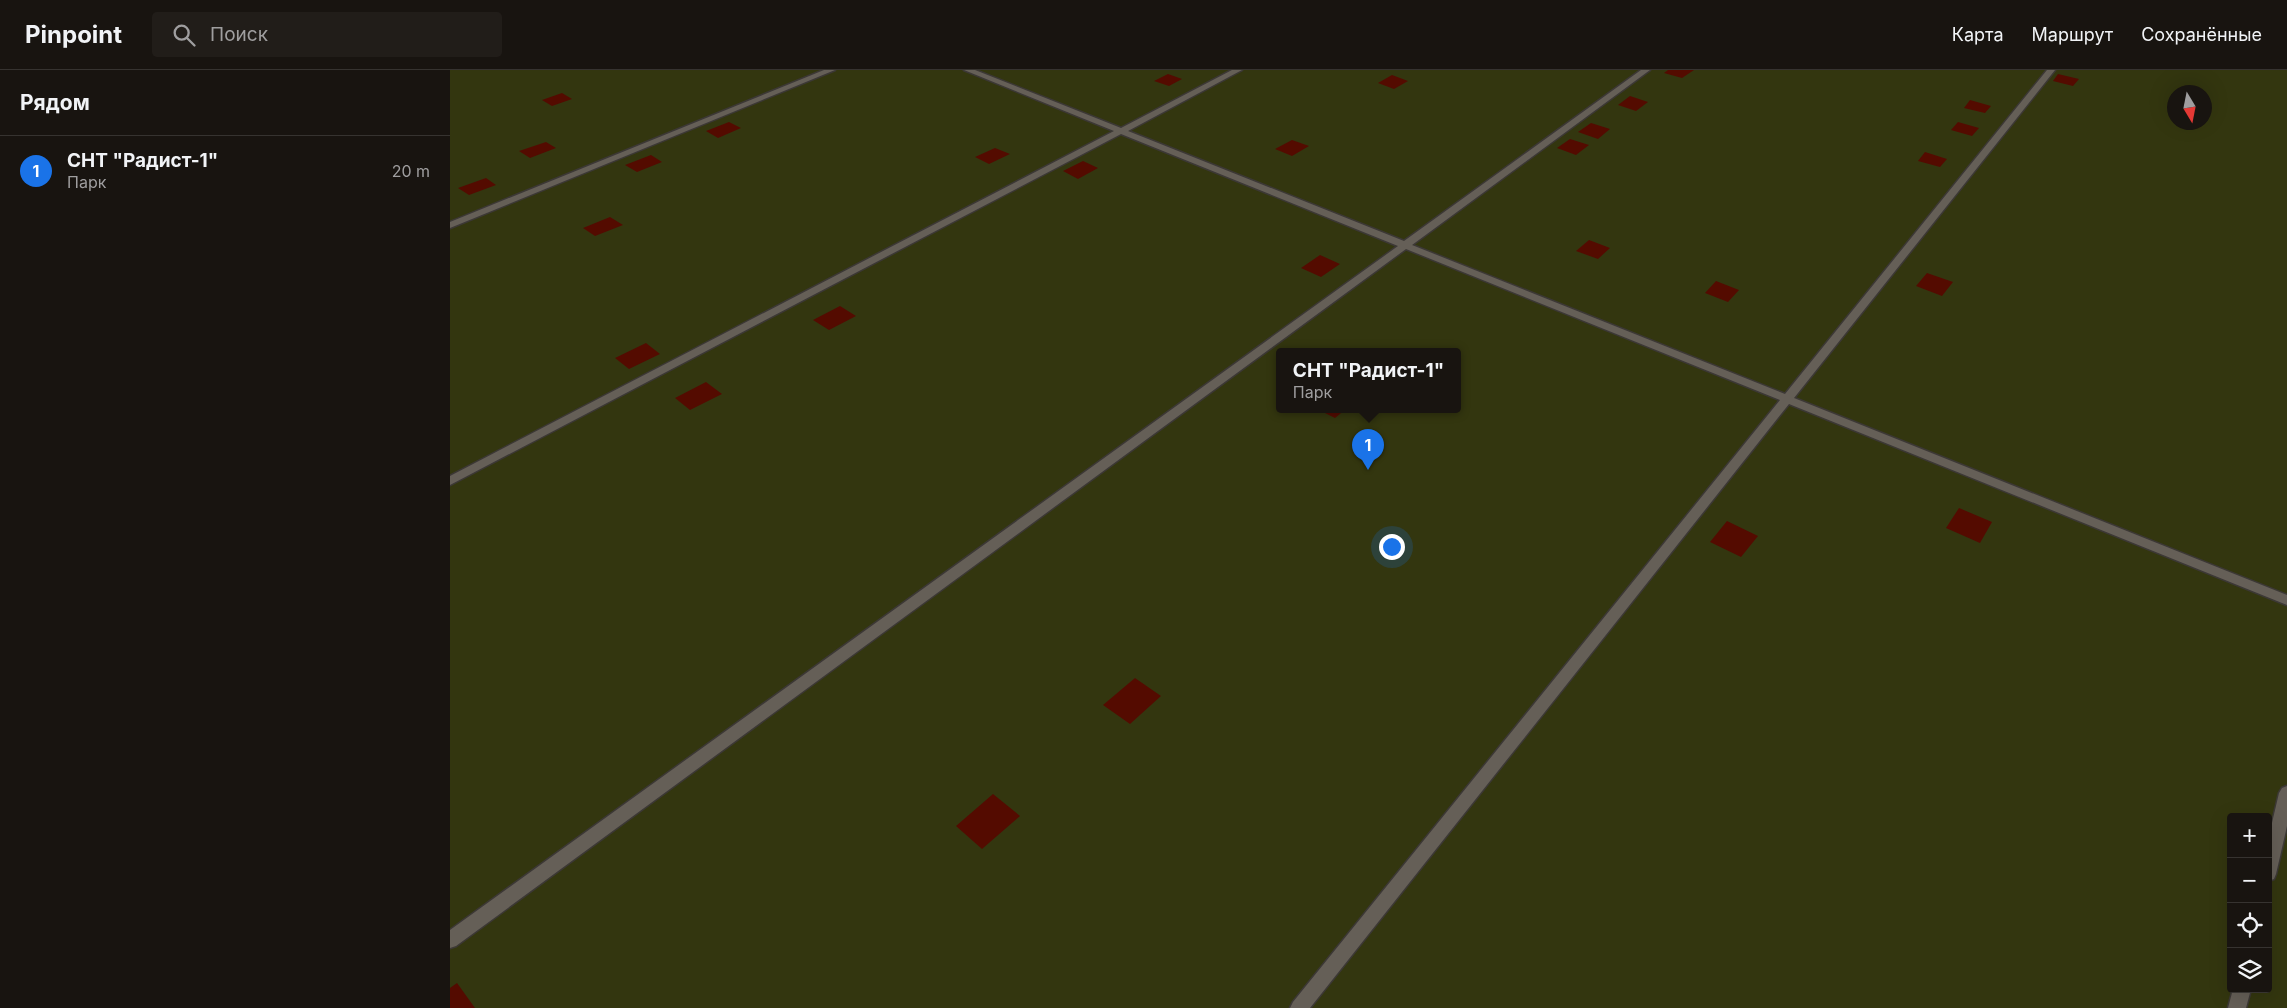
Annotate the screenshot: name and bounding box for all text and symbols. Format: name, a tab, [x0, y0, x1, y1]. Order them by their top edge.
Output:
search box	[152, 12, 502, 57]
text: Pinpoint	[25, 20, 122, 49]
icon: search	[170, 21, 198, 49]
text: Поиск	[210, 23, 268, 46]
text: Карта	[1952, 24, 2004, 45]
text: Маршрут	[2032, 24, 2113, 45]
text: Сохранённые	[2141, 24, 2262, 45]
north arrow	[2167, 85, 2212, 130]
text: Рядом	[20, 90, 90, 115]
text: СНТ "Радист-1"	[67, 149, 218, 172]
text: 1	[33, 161, 39, 181]
text: 20 m	[392, 161, 430, 181]
text: Парк	[67, 172, 106, 192]
popup	[1276, 348, 1461, 413]
text: СНТ "Радист-1"	[1293, 359, 1444, 382]
text: Парк	[1293, 382, 1332, 402]
pin: 1	[1352, 429, 1384, 470]
your location	[1379, 534, 1405, 560]
map controls	[2227, 813, 2272, 993]
button: +	[2227, 813, 2272, 858]
button: −	[2227, 858, 2272, 903]
button: locate	[2227, 903, 2272, 948]
button: layers	[2227, 948, 2272, 993]

